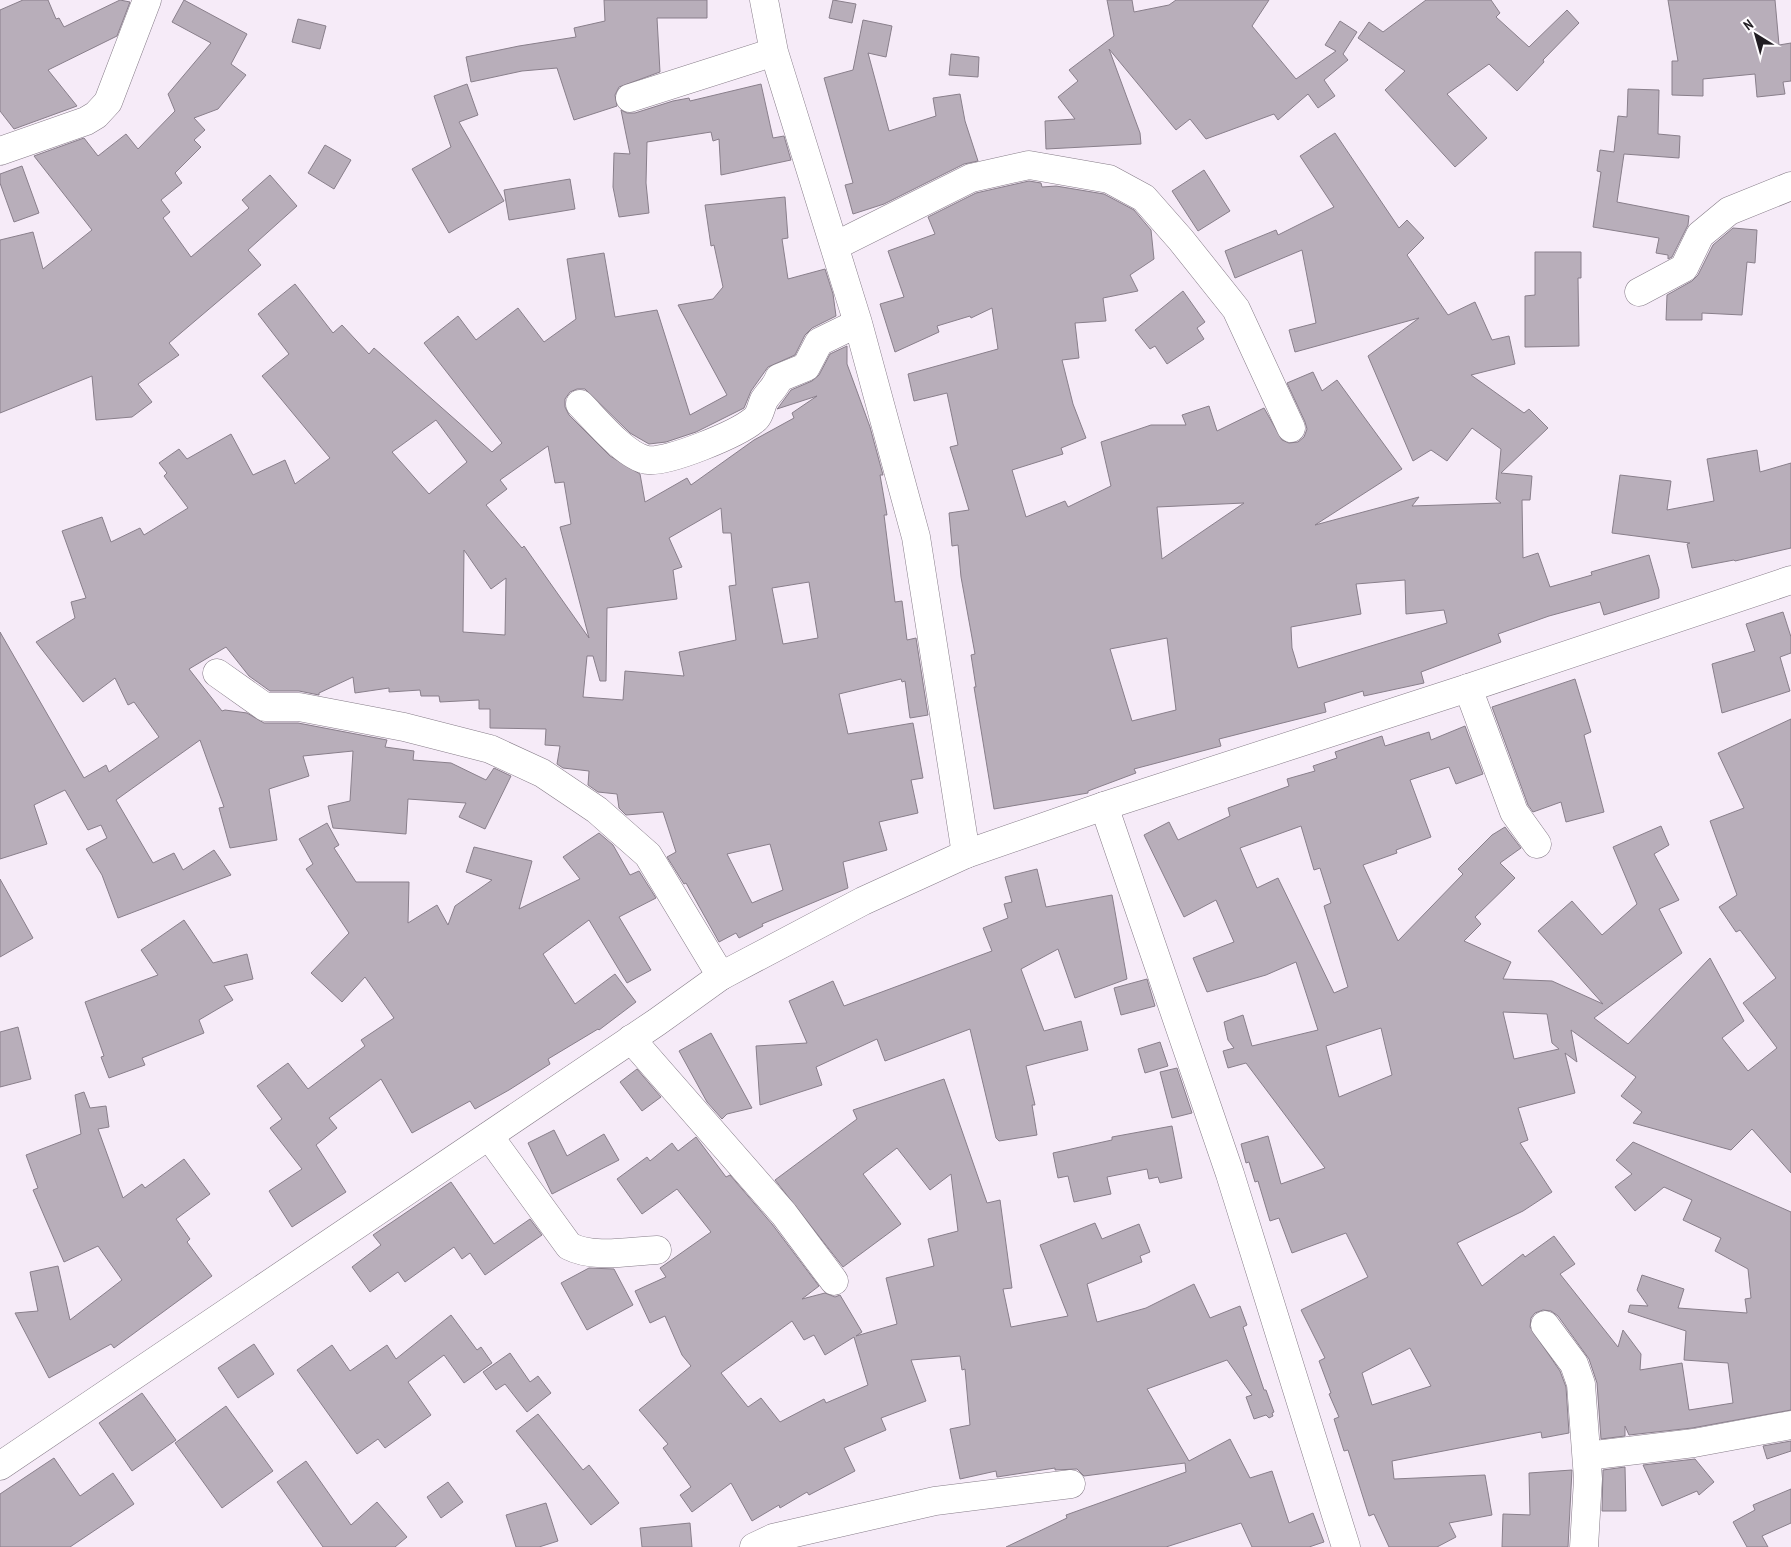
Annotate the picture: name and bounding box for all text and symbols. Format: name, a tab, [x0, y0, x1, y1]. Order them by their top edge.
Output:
north arrow	[1731, 10, 1781, 60]
text: N	[1740, 15, 1757, 34]

